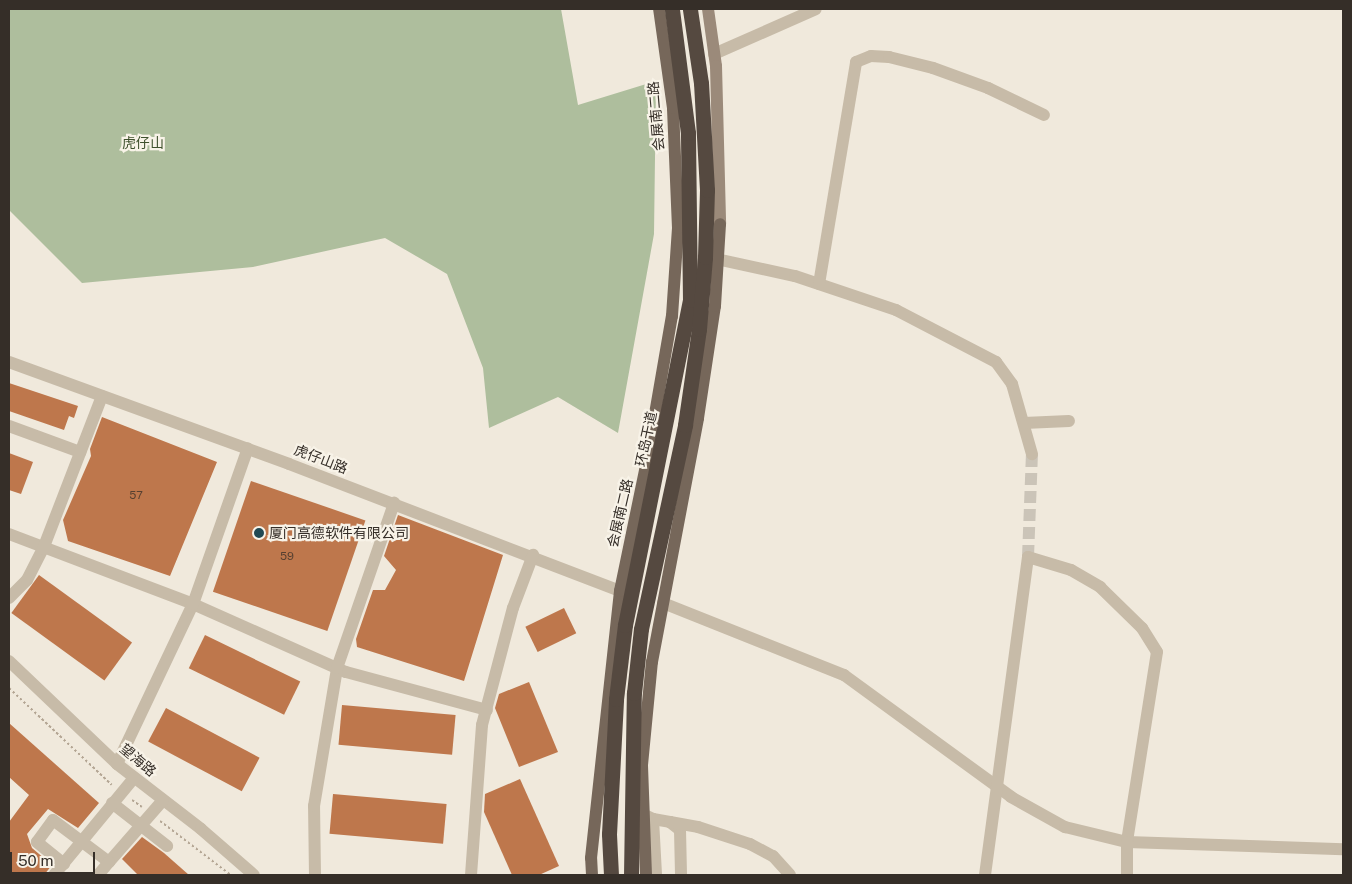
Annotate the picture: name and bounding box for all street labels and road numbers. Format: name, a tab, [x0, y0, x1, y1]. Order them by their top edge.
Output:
street label: 会展南二路	[645, 80, 667, 152]
street label: 环岛干道	[632, 410, 660, 468]
street label: 虎仔山路	[292, 441, 350, 477]
street label: 会展南二路	[604, 477, 636, 549]
street label: 望海路	[117, 740, 159, 780]

